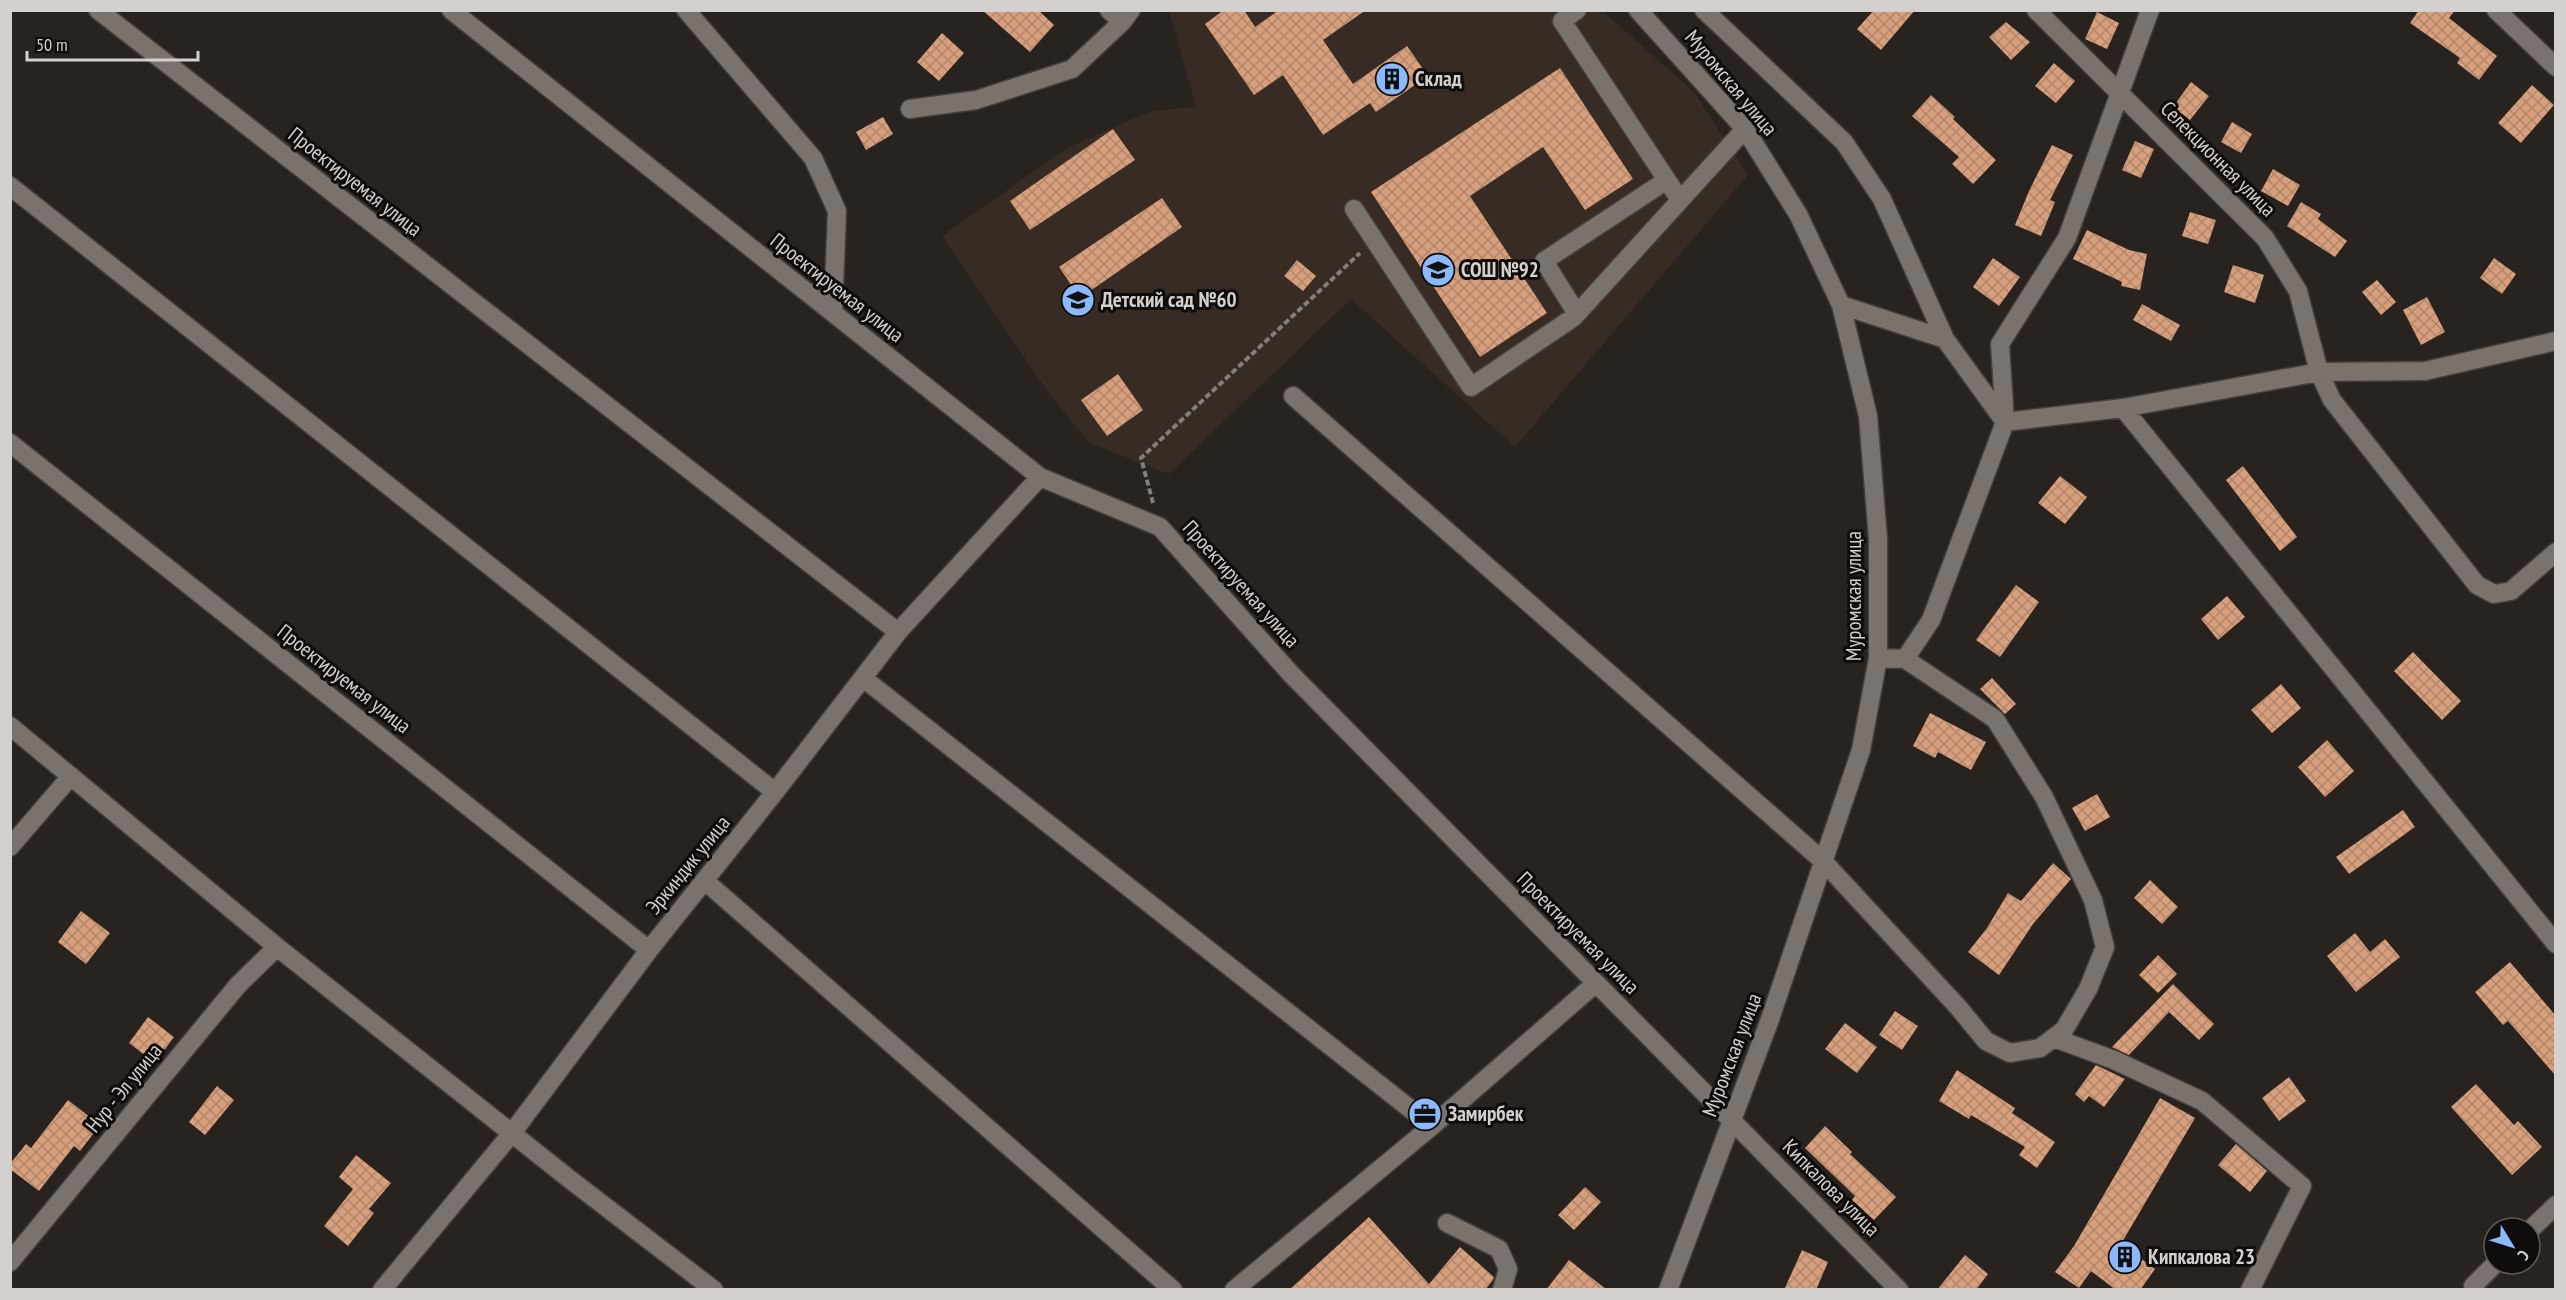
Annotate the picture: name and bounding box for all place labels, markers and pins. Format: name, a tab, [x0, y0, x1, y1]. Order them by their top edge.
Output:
building icon: Склад	[1374, 61, 1410, 97]
place label: Склад	[1415, 65, 1462, 92]
school or university icon: СОШ №92	[1420, 252, 1456, 288]
place label: СОШ №92	[1461, 256, 1539, 283]
school or university icon: Детский сад №60	[1060, 282, 1096, 318]
place label: Детский сад №60	[1101, 286, 1237, 313]
office icon: Замирбек	[1407, 1096, 1443, 1132]
place label: Замирбек	[1448, 1100, 1524, 1127]
building icon: Кипкалова 23	[2107, 1239, 2143, 1275]
place label: Кипкалова 23	[2148, 1243, 2255, 1270]

